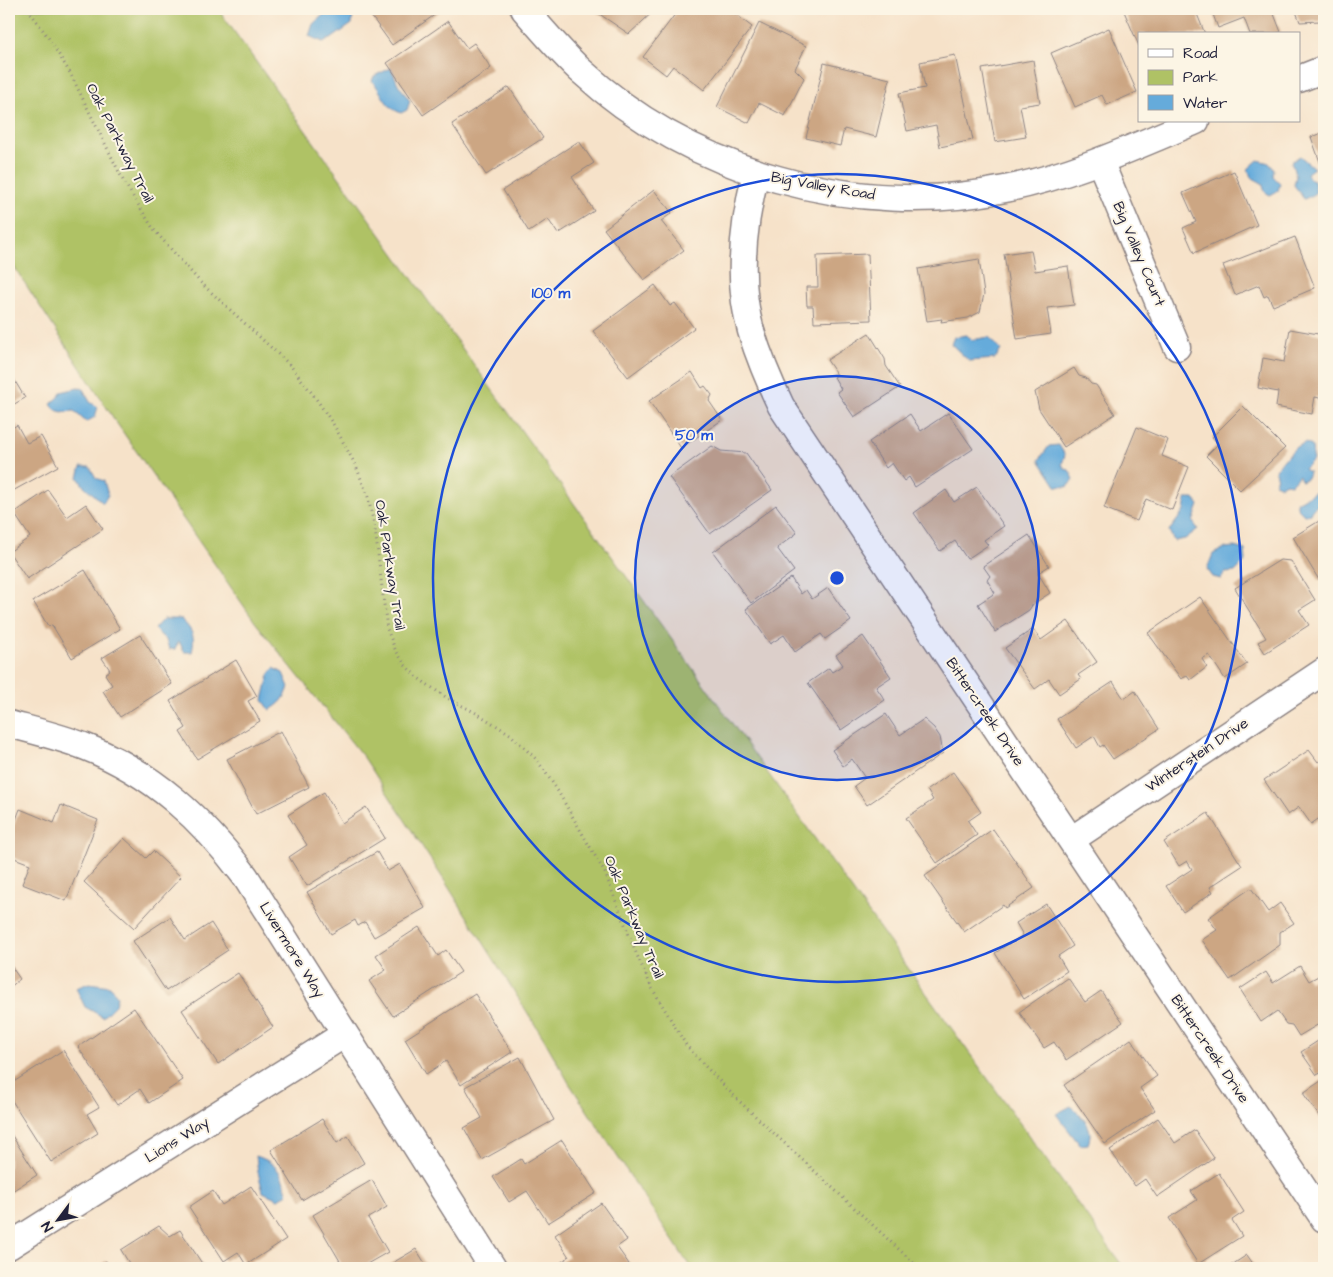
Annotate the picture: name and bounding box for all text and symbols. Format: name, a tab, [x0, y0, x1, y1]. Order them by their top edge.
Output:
legend	[1138, 32, 1300, 122]
text: Road	[1183, 43, 1218, 64]
text: Park	[1183, 67, 1218, 88]
street label: Oak Parkway Trail	[80, 80, 159, 207]
text: Water	[1183, 93, 1227, 114]
street label: Big Valley Road	[769, 167, 877, 207]
street label: Big Valley Court	[1107, 198, 1171, 310]
text: 100 m	[532, 283, 571, 304]
text: 50 m	[675, 425, 713, 446]
street label: Oak Parkway Trail	[368, 498, 411, 632]
centre of rings	[828, 569, 846, 587]
street label: Bittercreek Drive	[941, 654, 1029, 770]
street label: Winterstein Drive	[1141, 713, 1253, 797]
street label: Oak Parkway Trail	[598, 852, 669, 982]
street label: Livermore Way	[253, 898, 330, 1002]
street label: Bittercreek Drive	[1166, 991, 1254, 1107]
street label: Lions Way	[141, 1112, 214, 1169]
north arrow	[32, 1194, 82, 1244]
text: N	[37, 1217, 59, 1235]

